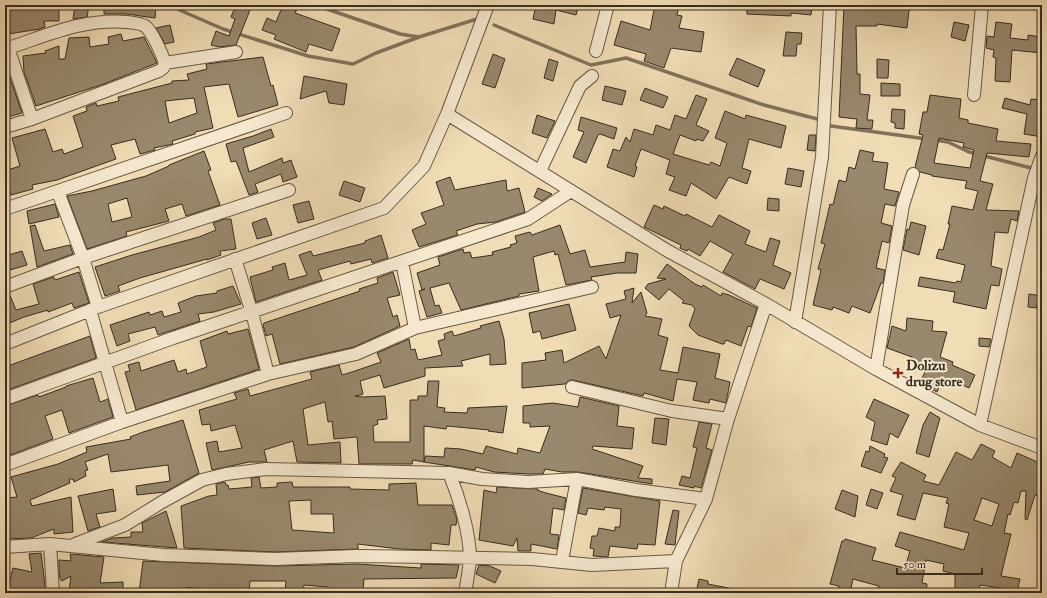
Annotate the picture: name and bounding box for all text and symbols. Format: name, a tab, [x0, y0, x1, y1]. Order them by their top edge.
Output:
place label: Dolizu drug store	[906, 357, 962, 391]
marker: Dolizu drug store	[893, 368, 903, 378]
scale bar	[897, 550, 982, 576]
text: 50 m	[903, 557, 927, 572]

